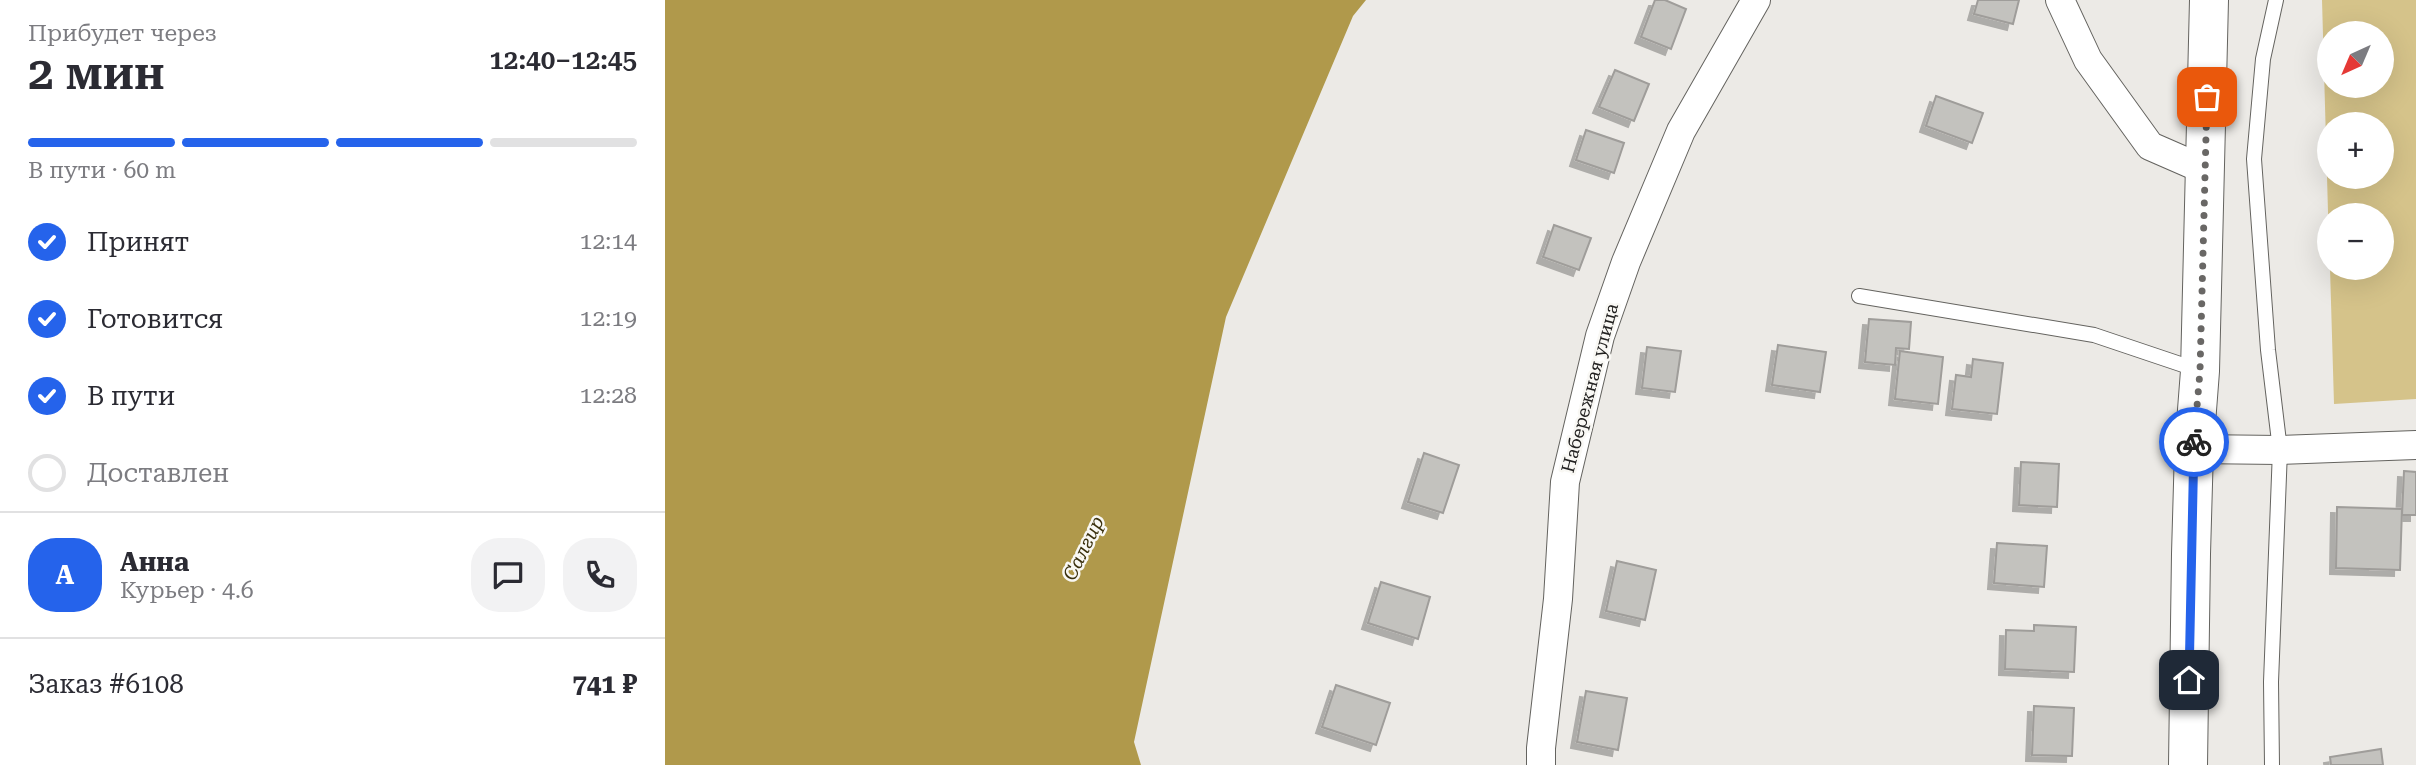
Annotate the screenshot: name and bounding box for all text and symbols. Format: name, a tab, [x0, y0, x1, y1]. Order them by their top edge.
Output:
text: Прибудет через	[28, 20, 217, 47]
north arrow	[2317, 21, 2394, 98]
map controls	[2317, 21, 2394, 280]
text: 12:40–12:45	[489, 45, 637, 75]
text: 2 мин	[28, 46, 165, 100]
pin	[2177, 67, 2237, 127]
icon: bag	[2188, 78, 2226, 116]
button: +	[2317, 112, 2394, 189]
text: В пути · 60 m	[28, 157, 176, 184]
button: −	[2317, 203, 2394, 280]
icon: check	[28, 223, 66, 261]
text: Принят	[87, 227, 189, 257]
text: 12:14	[580, 228, 637, 255]
icon: check	[28, 300, 66, 338]
street label: Набережная улица	[1557, 301, 1622, 475]
text: Готовится	[87, 304, 223, 334]
text: 12:19	[580, 305, 637, 332]
icon: check	[28, 377, 66, 415]
text: В пути	[87, 381, 175, 411]
text: 12:28	[580, 382, 637, 409]
courier	[2159, 407, 2229, 477]
icon: bike	[2175, 423, 2213, 461]
text: Доставлен	[87, 458, 229, 488]
water label: Салгир	[1058, 512, 1109, 584]
button: chat	[471, 538, 545, 612]
button: phone	[563, 538, 637, 612]
text: Анна	[120, 547, 189, 577]
text: А	[56, 560, 74, 590]
text: Курьер · 4.6	[120, 577, 254, 604]
pin	[2159, 650, 2219, 710]
icon: home	[2170, 661, 2208, 699]
text: Заказ #6108	[28, 669, 184, 699]
text: 741 ₽	[572, 669, 637, 699]

